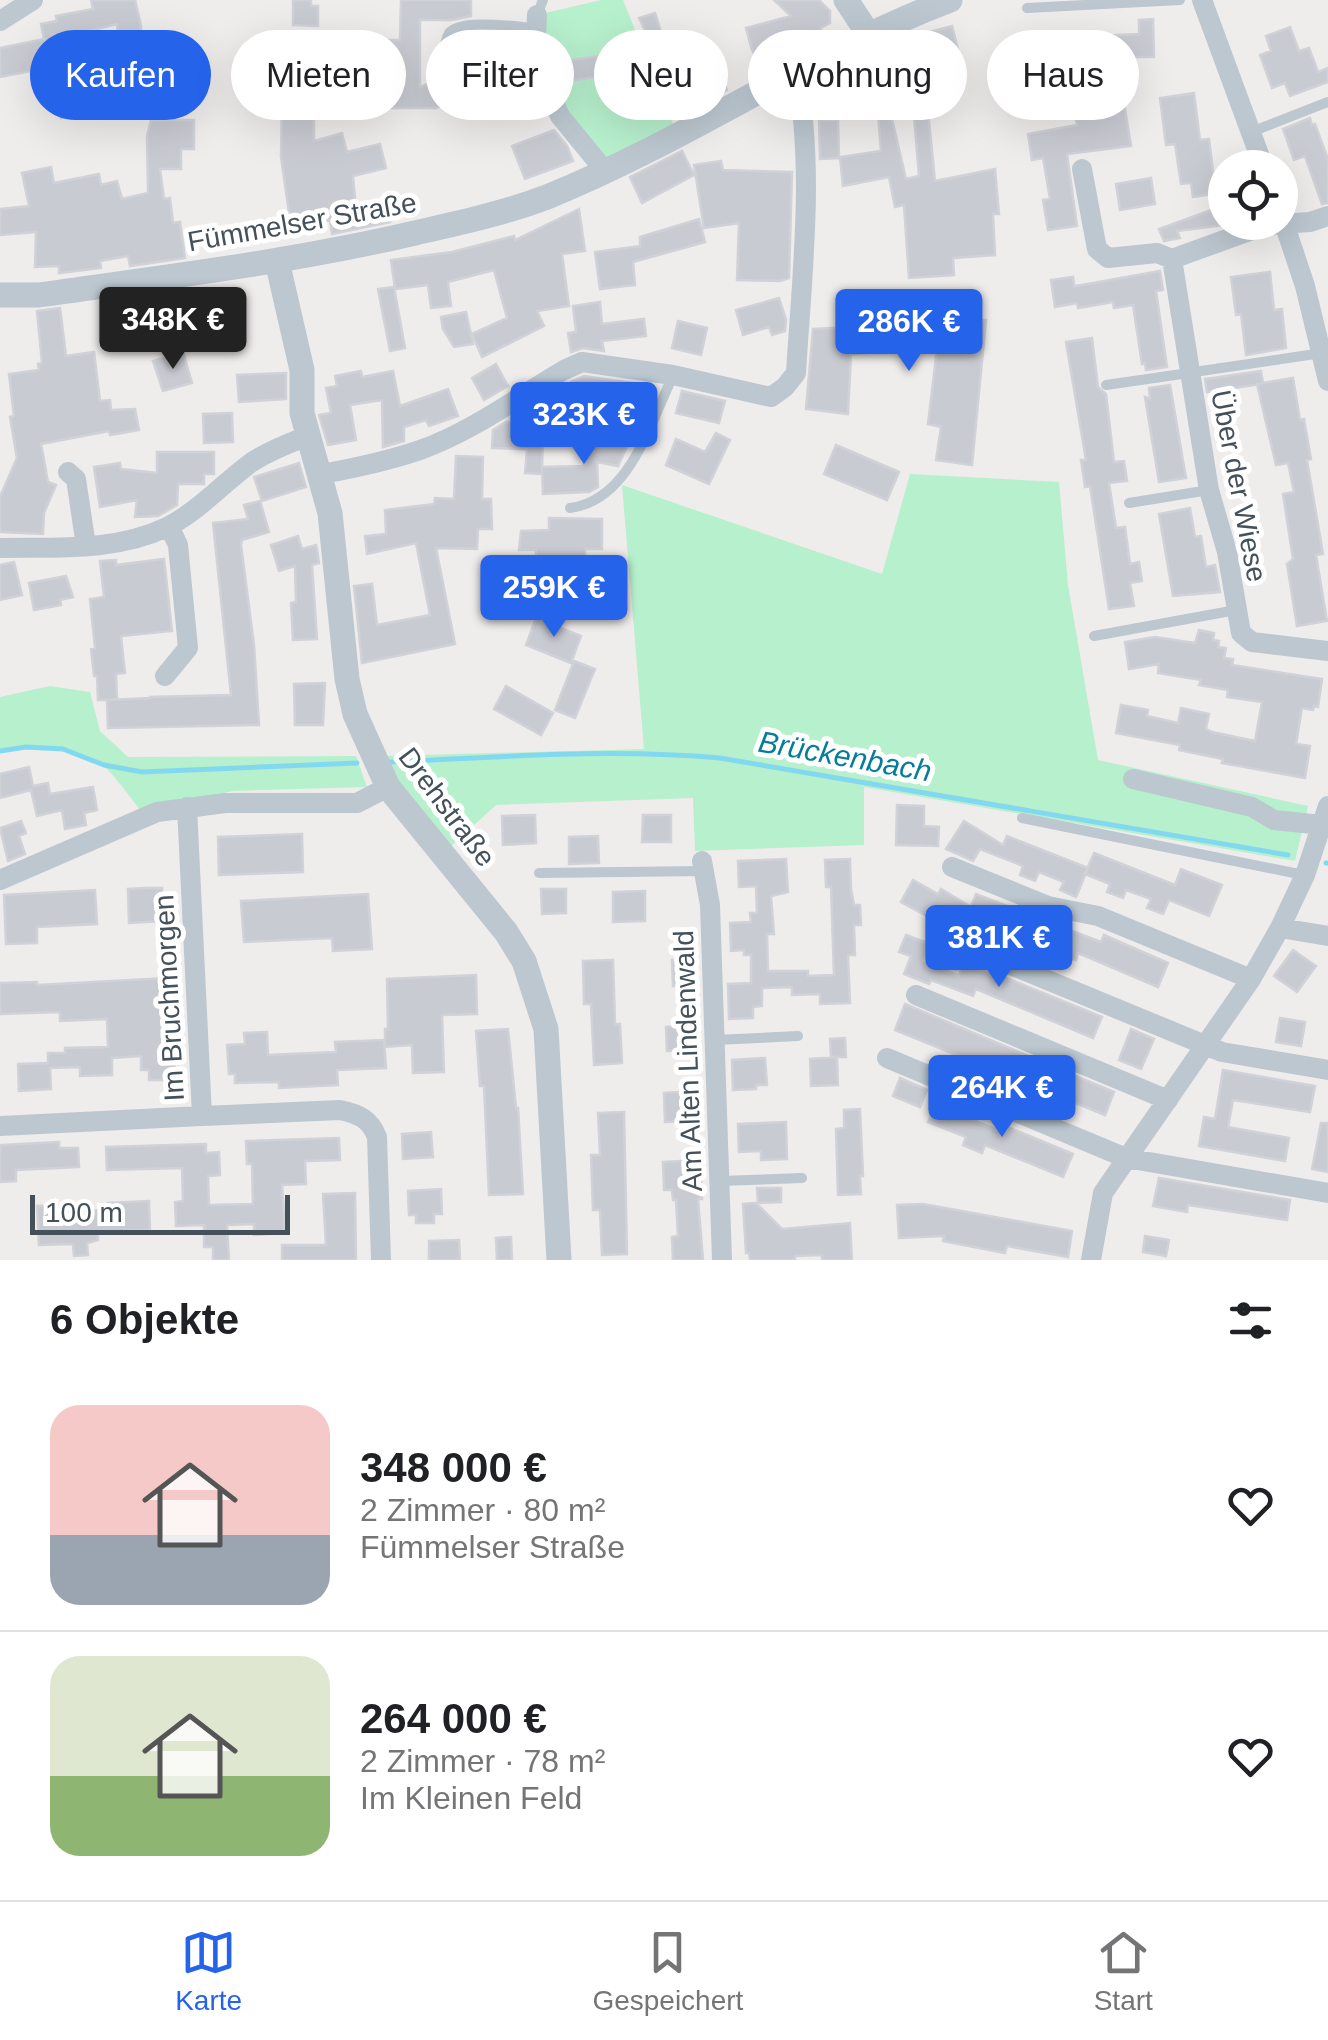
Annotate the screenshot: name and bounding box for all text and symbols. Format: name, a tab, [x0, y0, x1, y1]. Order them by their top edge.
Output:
chip: Kaufen	[30, 30, 211, 120]
chip: Mieten	[231, 30, 406, 120]
chip: Filter	[426, 30, 574, 120]
chip: Neu	[594, 30, 728, 120]
chip: Wohnung	[748, 30, 967, 120]
chip: Haus	[987, 30, 1139, 120]
map controls	[1208, 150, 1298, 240]
button: locate	[1208, 150, 1298, 240]
street label: Fümmelser Straße	[185, 187, 419, 257]
pin: 348K €	[92, 287, 254, 372]
pin: 286K €	[828, 289, 990, 374]
text: 348K €	[121, 301, 225, 337]
text: 286K €	[857, 303, 961, 339]
pin: 323K €	[503, 382, 665, 467]
street label: Über der Wiese	[1205, 388, 1273, 584]
text: 323K €	[532, 396, 636, 432]
pin: 259K €	[473, 555, 635, 640]
text: 259K €	[502, 569, 606, 605]
water label: Brückenbach	[756, 725, 934, 787]
street label: Drehstraße	[392, 742, 502, 872]
street label: Im Bruchmorgen	[148, 894, 190, 1102]
pin: 381K €	[918, 905, 1080, 990]
text: 381K €	[947, 919, 1051, 955]
street label: Am Alten Lindenwald	[668, 930, 708, 1192]
pin: 264K €	[921, 1055, 1083, 1140]
text: 264K €	[950, 1069, 1054, 1105]
scale bar	[30, 1190, 290, 1234]
text: 100 m	[45, 1197, 123, 1228]
icon: filters	[1223, 1293, 1278, 1348]
text: 6 Objekte	[50, 1296, 239, 1343]
text: 348 000 €	[360, 1444, 547, 1491]
icon: home	[130, 1445, 250, 1565]
icon: heart	[1223, 1478, 1278, 1533]
text: 2 Zimmer · 80 m²	[360, 1492, 605, 1528]
text: Fümmelser Straße	[360, 1529, 625, 1565]
text: 264 000 €	[360, 1695, 547, 1742]
icon: home	[130, 1696, 250, 1816]
icon: heart	[1223, 1729, 1278, 1784]
text: 2 Zimmer · 78 m²	[360, 1743, 605, 1779]
text: Im Kleinen Feld	[360, 1780, 582, 1816]
tab: Karte	[175, 1925, 242, 2017]
tab: Gespeichert	[592, 1925, 743, 2017]
tab: Start	[1094, 1925, 1153, 2017]

